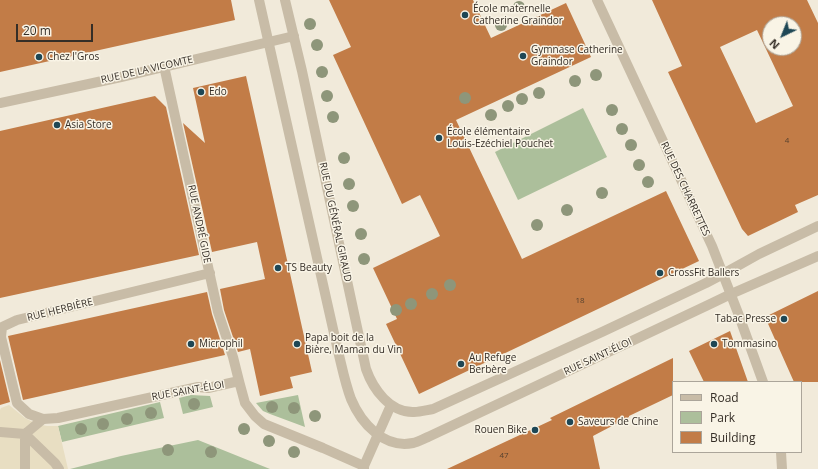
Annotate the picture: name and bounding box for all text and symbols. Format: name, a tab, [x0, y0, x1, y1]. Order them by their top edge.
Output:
place label: École maternelle Catherine Graindor	[473, 3, 563, 26]
marker: École maternelle Catherine Graindor	[460, 10, 470, 20]
scale bar	[18, 16, 95, 42]
north arrow	[762, 16, 802, 56]
text: 20 m	[23, 22, 51, 39]
text: N	[766, 36, 783, 53]
place label: Gymnase Catherine Graindor	[531, 44, 623, 68]
place label: Chez l'Gros	[47, 51, 99, 63]
marker: Gymnase Catherine Graindor	[518, 51, 528, 61]
marker: Chez l'Gros	[34, 52, 44, 62]
street label: RUE DE LA VICOMTE	[100, 54, 194, 86]
place label: Edo	[209, 86, 227, 98]
marker: Edo	[196, 87, 206, 97]
place label: Asia Store	[65, 119, 112, 131]
marker: Asia Store	[52, 120, 62, 130]
place label: École élémentaire Louis-Ezéchiel Pouchet	[447, 126, 553, 150]
marker: École élémentaire Louis-Ezéchiel Pouchet	[434, 133, 444, 143]
house number: 4	[785, 136, 789, 146]
street label: RUE DES CHARRETTES	[658, 140, 712, 238]
street label: RUE DU GÉNÉRAL GIRAUD	[316, 161, 354, 283]
street label: RUE ANDRÉ GIDE	[185, 184, 213, 264]
place label: TS Beauty	[286, 262, 332, 274]
marker: TS Beauty	[273, 263, 283, 273]
place label: CrossFit Ballers	[668, 267, 739, 279]
marker: CrossFit Ballers	[655, 268, 665, 278]
street label: RUE HERBIÈRE	[26, 296, 94, 324]
house number: 18	[575, 296, 585, 306]
place label: Tabac Presse	[715, 313, 776, 325]
marker: Tabac Presse	[779, 314, 789, 324]
place label: Papa boit de la Bière, Maman du Vin	[305, 332, 402, 356]
street label: RUE SAINT-ÉLOI	[562, 336, 634, 378]
place label: Microphil	[199, 338, 243, 350]
place label: Tommasino	[722, 338, 777, 350]
marker: Microphil	[186, 339, 196, 349]
marker: Papa boit de la Bière, Maman du Vin	[292, 339, 302, 349]
marker: Tommasino	[709, 339, 719, 349]
place label: Au Refuge Berbère	[469, 352, 516, 376]
marker: Au Refuge Berbère	[456, 359, 466, 369]
street label: RUE SAINT-ÉLOI	[151, 379, 225, 403]
legend	[672, 381, 802, 453]
text: Road	[710, 389, 739, 406]
text: Park	[710, 409, 735, 426]
place label: Saveurs de Chine	[578, 416, 658, 428]
marker: Saveurs de Chine	[565, 417, 575, 427]
place label: Rouen Bike	[474, 424, 527, 436]
marker: Rouen Bike	[530, 425, 540, 435]
text: Building	[710, 429, 755, 446]
house number: 47	[499, 451, 509, 461]

